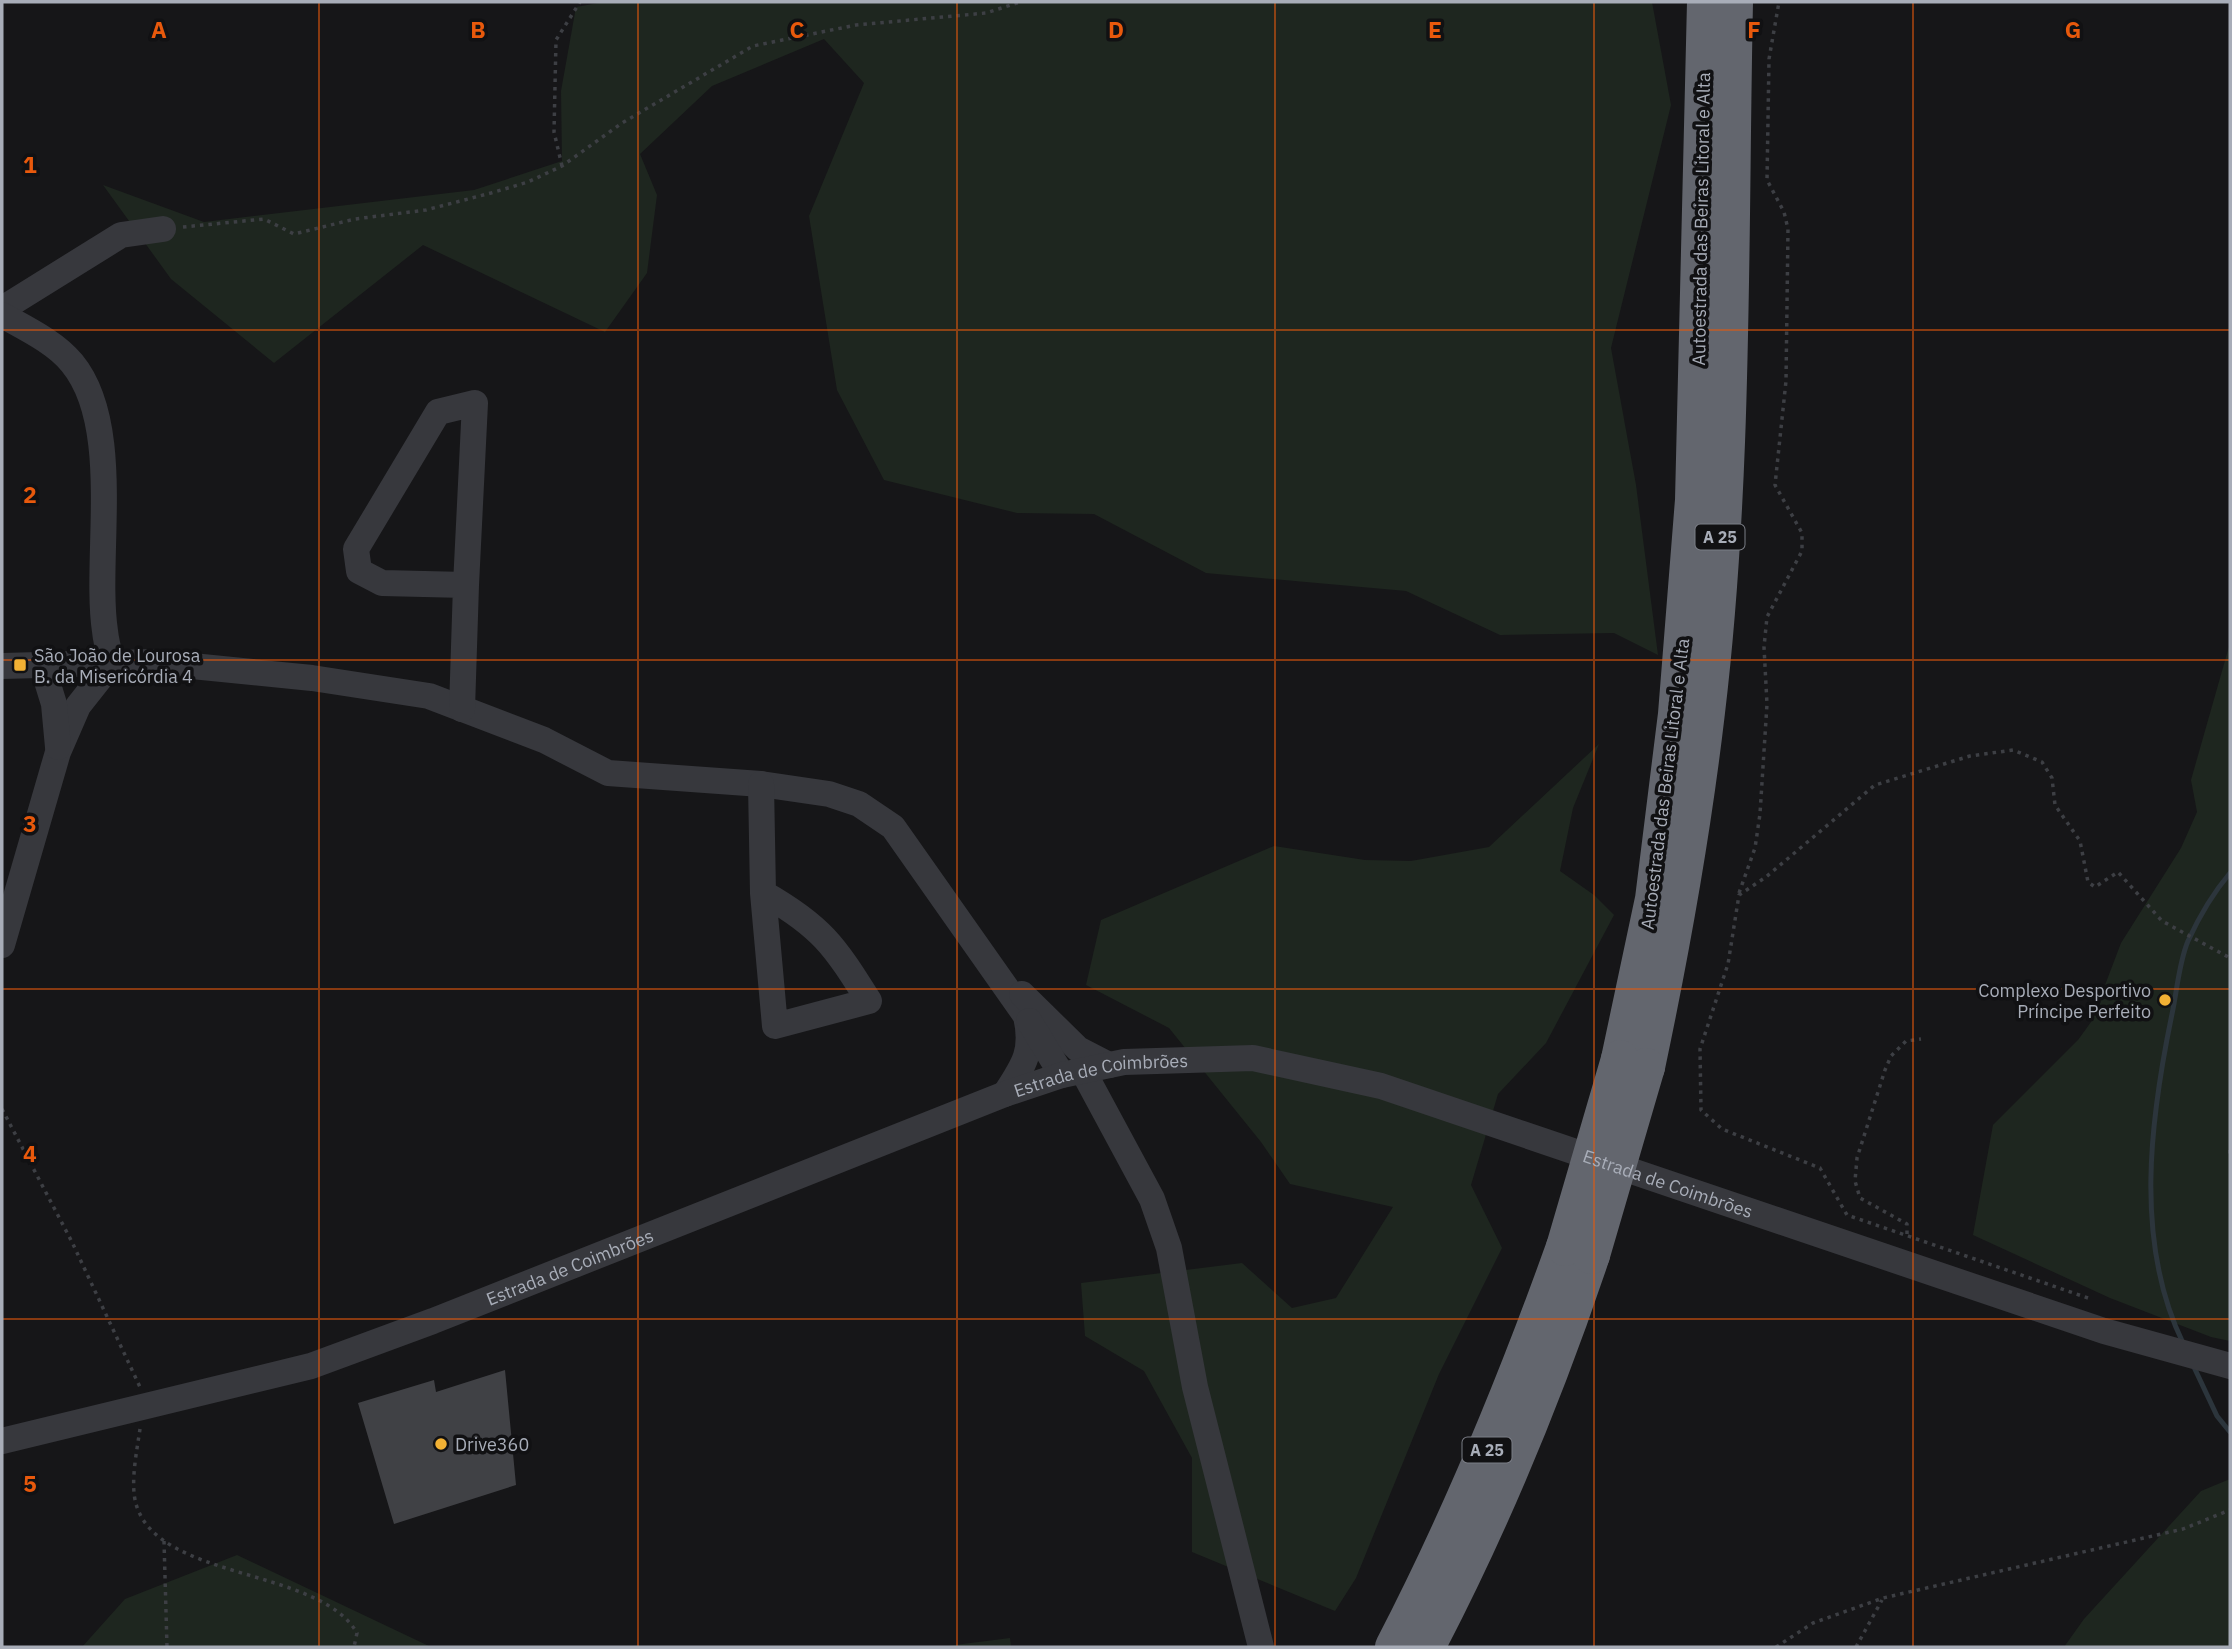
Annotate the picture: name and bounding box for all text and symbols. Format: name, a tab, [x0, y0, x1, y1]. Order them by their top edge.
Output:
text: A	[151, 14, 167, 44]
text: B	[470, 14, 486, 44]
text: C	[790, 14, 805, 44]
text: D	[1108, 14, 1124, 44]
text: E	[1428, 14, 1442, 44]
text: F	[1747, 14, 1761, 44]
text: G	[2065, 14, 2081, 44]
street label: Autoestrada das Beiras Litoral e Alta	[1687, 72, 1715, 366]
text: 1	[23, 149, 37, 179]
text: 2	[23, 479, 37, 509]
road number: A 25	[1696, 524, 1744, 550]
street label: Autoestrada das Beiras Litoral e Alta	[1636, 637, 1694, 931]
place label: São João de Lourosa B. da Misericórdia 4	[34, 644, 201, 688]
marker: São João de Lourosa B. da Misericórdia 4	[12, 657, 28, 673]
text: 3	[23, 808, 37, 838]
place label: Complexo Desportivo Príncipe Perfeito	[1978, 979, 2151, 1023]
marker: Complexo Desportivo Príncipe Perfeito	[2157, 992, 2173, 1008]
street label: Estrada de Coimbrões	[1011, 1049, 1188, 1102]
text: 4	[23, 1138, 37, 1168]
street label: Estrada de Coimbrões	[1580, 1144, 1756, 1223]
street label: Estrada de Coimbrões	[483, 1223, 657, 1310]
place label: Drive360	[455, 1433, 529, 1456]
marker: Drive360	[433, 1436, 449, 1452]
road number: A 25	[1462, 1438, 1512, 1462]
text: 5	[23, 1468, 37, 1498]

